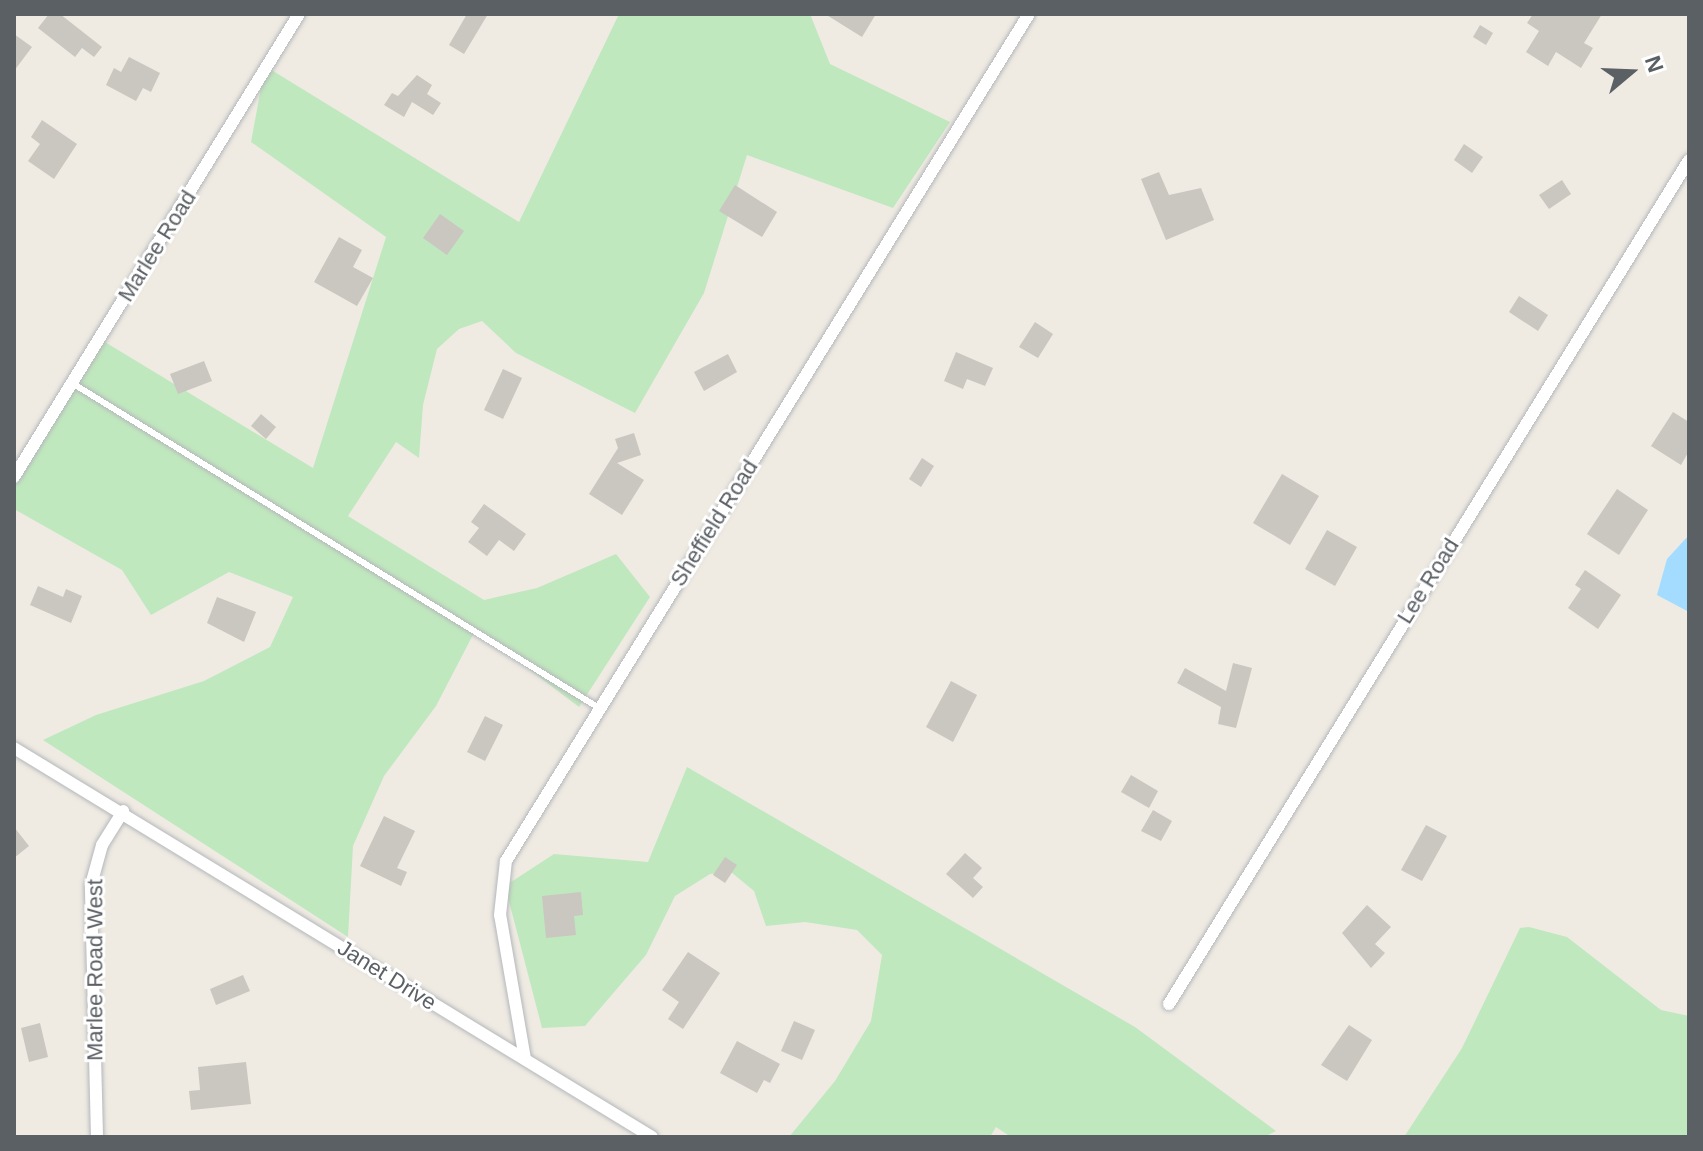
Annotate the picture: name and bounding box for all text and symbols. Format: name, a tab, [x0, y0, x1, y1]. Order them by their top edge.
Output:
north arrow	[1591, 32, 1671, 112]
text: N	[1640, 52, 1669, 76]
street label: Marlee Road	[112, 186, 202, 306]
street label: Sheffield Road	[665, 455, 763, 591]
street label: Lee Road	[1392, 534, 1464, 628]
street label: Marlee Road West	[82, 879, 108, 1061]
street label: Janet Drive	[333, 934, 441, 1016]

